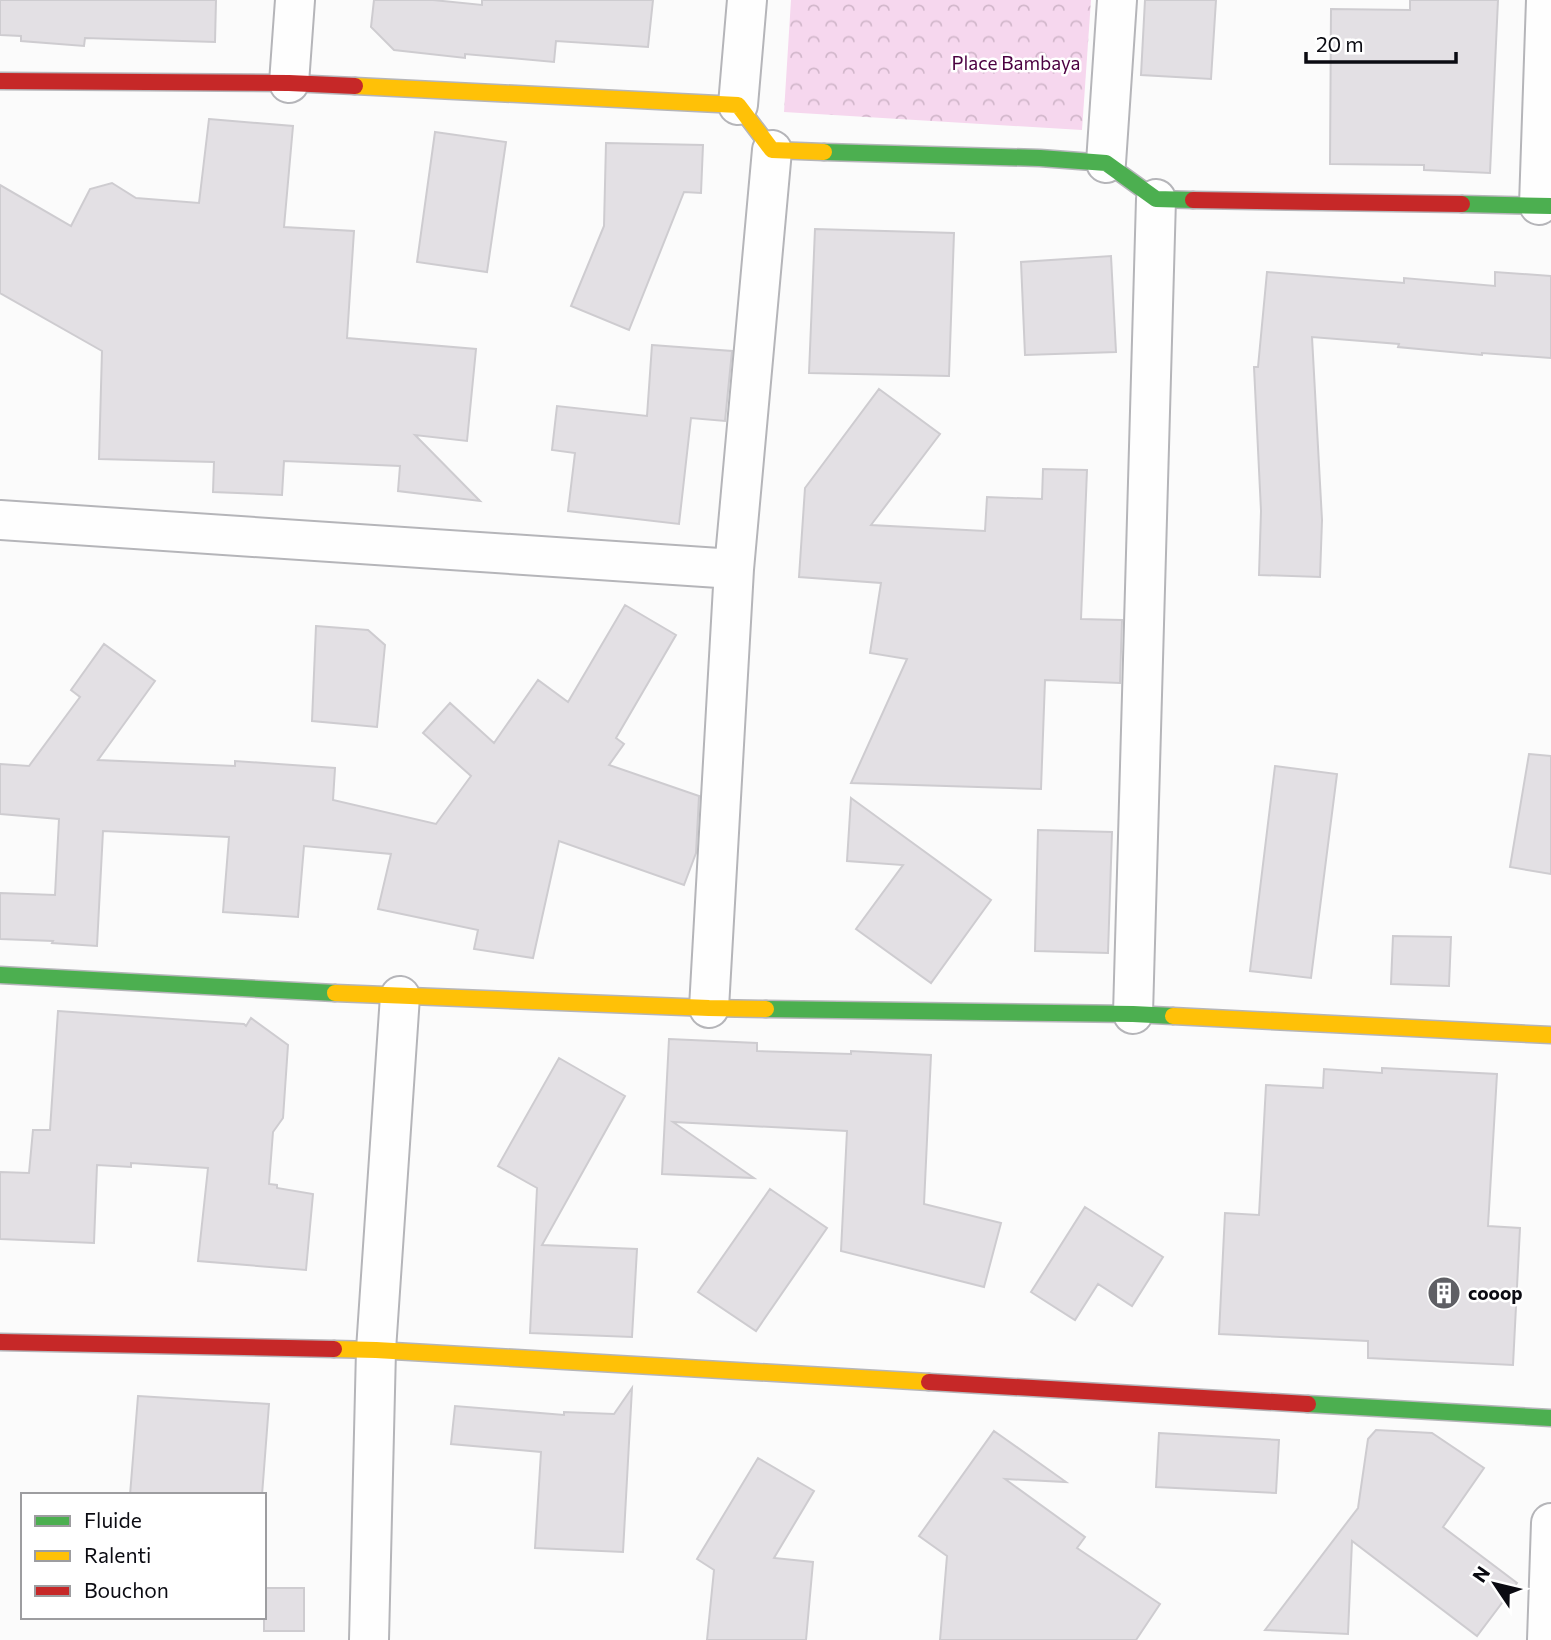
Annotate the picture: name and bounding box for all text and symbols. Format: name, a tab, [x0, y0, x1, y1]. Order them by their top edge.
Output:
scale bar	[1306, 21, 1456, 65]
text: 20 m	[1316, 31, 1364, 56]
park label: Place Bambaya	[951, 51, 1081, 74]
building icon: cooop	[1425, 1274, 1463, 1312]
place label: cooop	[1468, 1281, 1523, 1304]
legend	[21, 1493, 266, 1619]
text: Fluide	[84, 1507, 142, 1532]
text: Ralenti	[84, 1542, 151, 1567]
north arrow	[1460, 1549, 1530, 1619]
text: N	[1467, 1562, 1494, 1586]
text: Bouchon	[84, 1577, 169, 1602]

